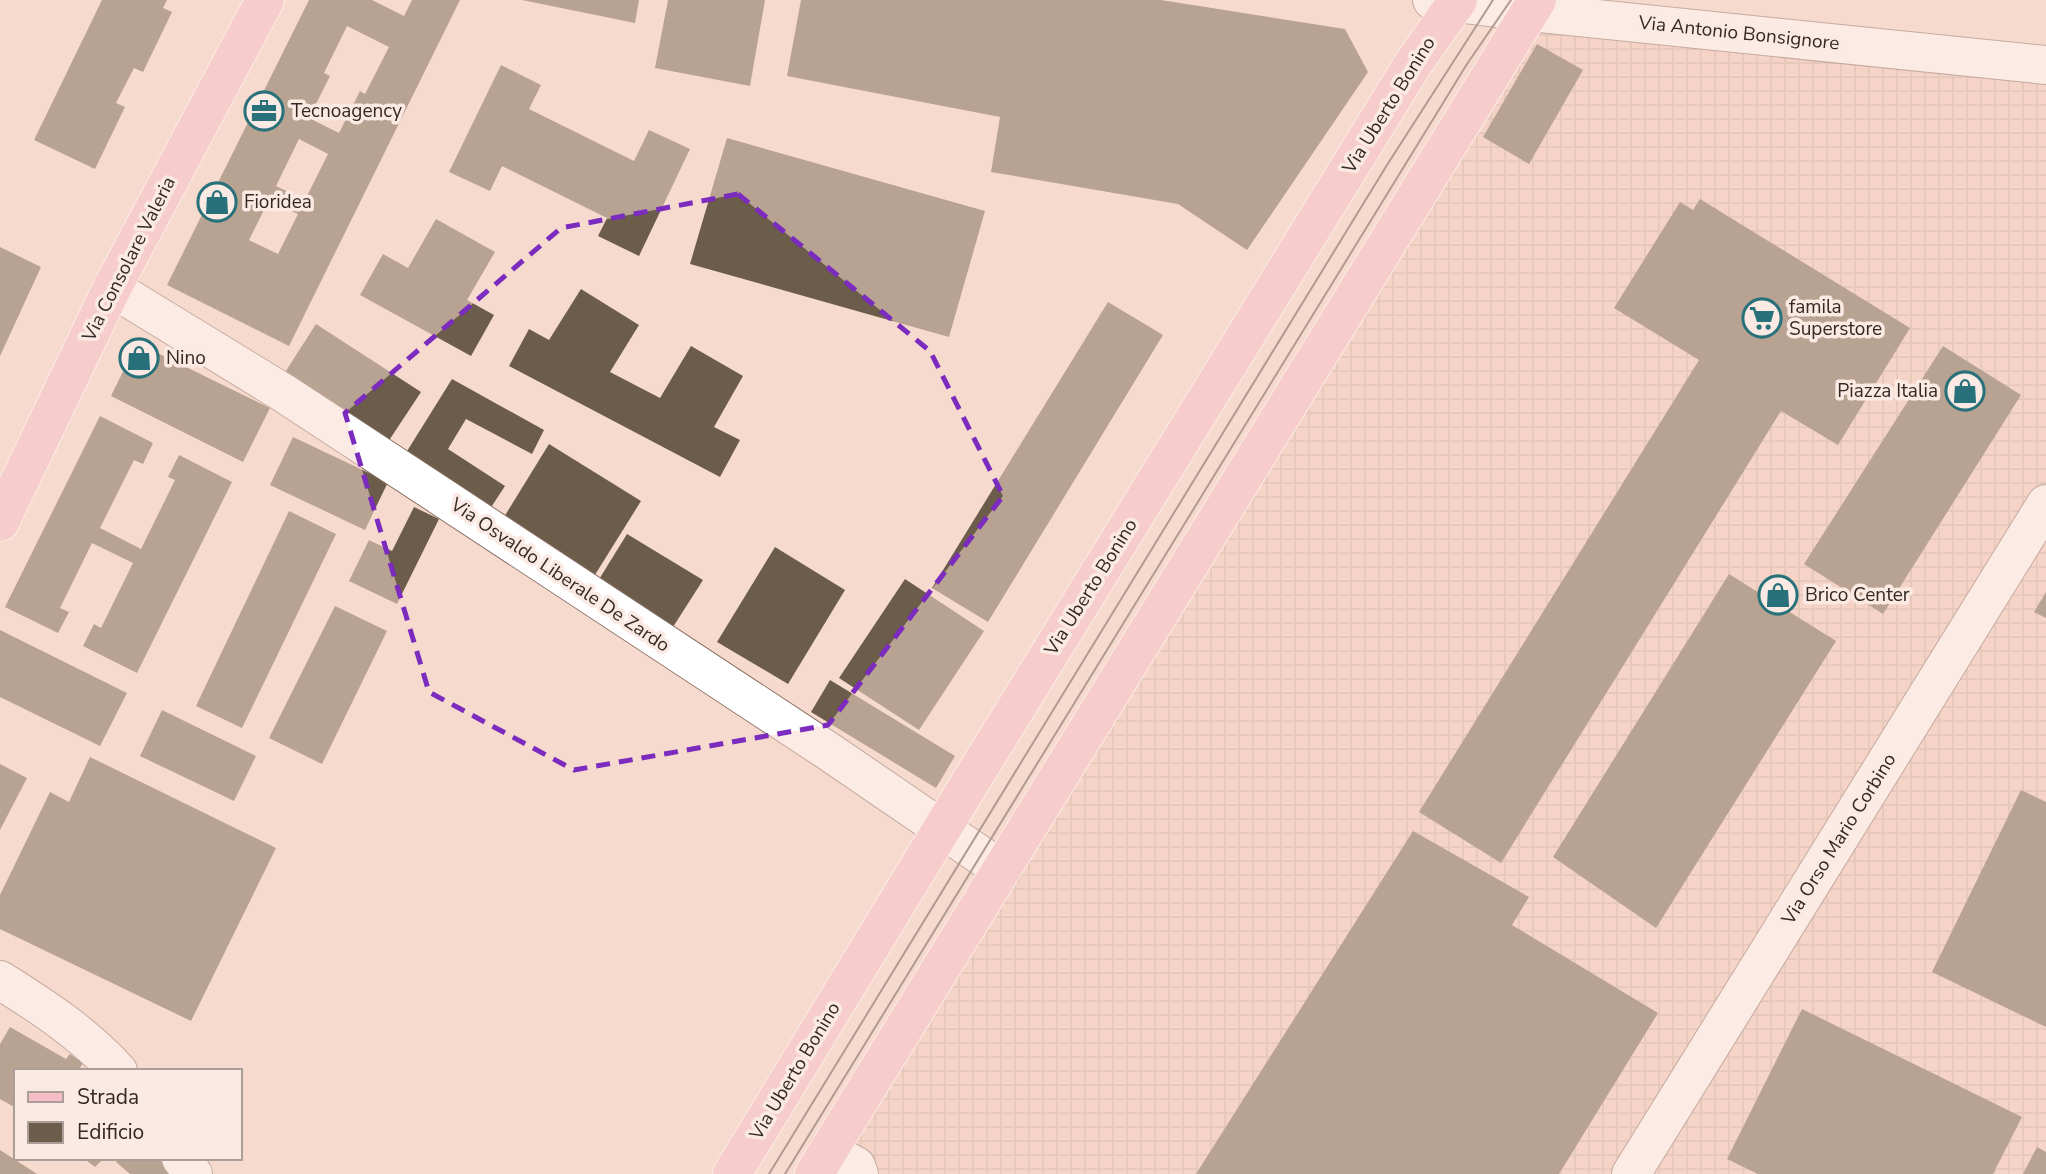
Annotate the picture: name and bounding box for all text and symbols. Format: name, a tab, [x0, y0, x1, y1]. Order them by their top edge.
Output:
street label: Via Antonio Bonsignore	[1636, 9, 1841, 56]
street label: Via Uberto Bonino	[1336, 32, 1442, 179]
office icon: Tecnoagency	[243, 90, 285, 132]
place label: Tecnoagency	[291, 98, 402, 124]
street label: Via Consolare Valeria	[76, 172, 182, 347]
shop icon: Fioridea	[196, 181, 238, 223]
place label: Fioridea	[244, 189, 312, 215]
place label: famila Superstore	[1789, 294, 1882, 342]
supermarket icon: famila Superstore	[1741, 297, 1783, 339]
shop icon: Nino	[118, 337, 160, 379]
place label: Nino	[166, 345, 206, 371]
shop icon: Piazza Italia	[1944, 370, 1986, 412]
place label: Piazza Italia	[1837, 378, 1938, 404]
street label: Via Osvaldo Liberale De Zardo	[444, 491, 675, 658]
street label: Via Uberto Bonino	[1038, 514, 1144, 661]
shop icon: Brico Center	[1757, 574, 1799, 616]
place label: Brico Center	[1805, 582, 1910, 608]
street label: Via Orso Mario Corbino	[1775, 748, 1902, 931]
street label: Via Uberto Bonino	[743, 997, 847, 1146]
legend	[14, 1069, 242, 1160]
text: Strada	[77, 1083, 139, 1111]
text: Edificio	[77, 1118, 144, 1146]

